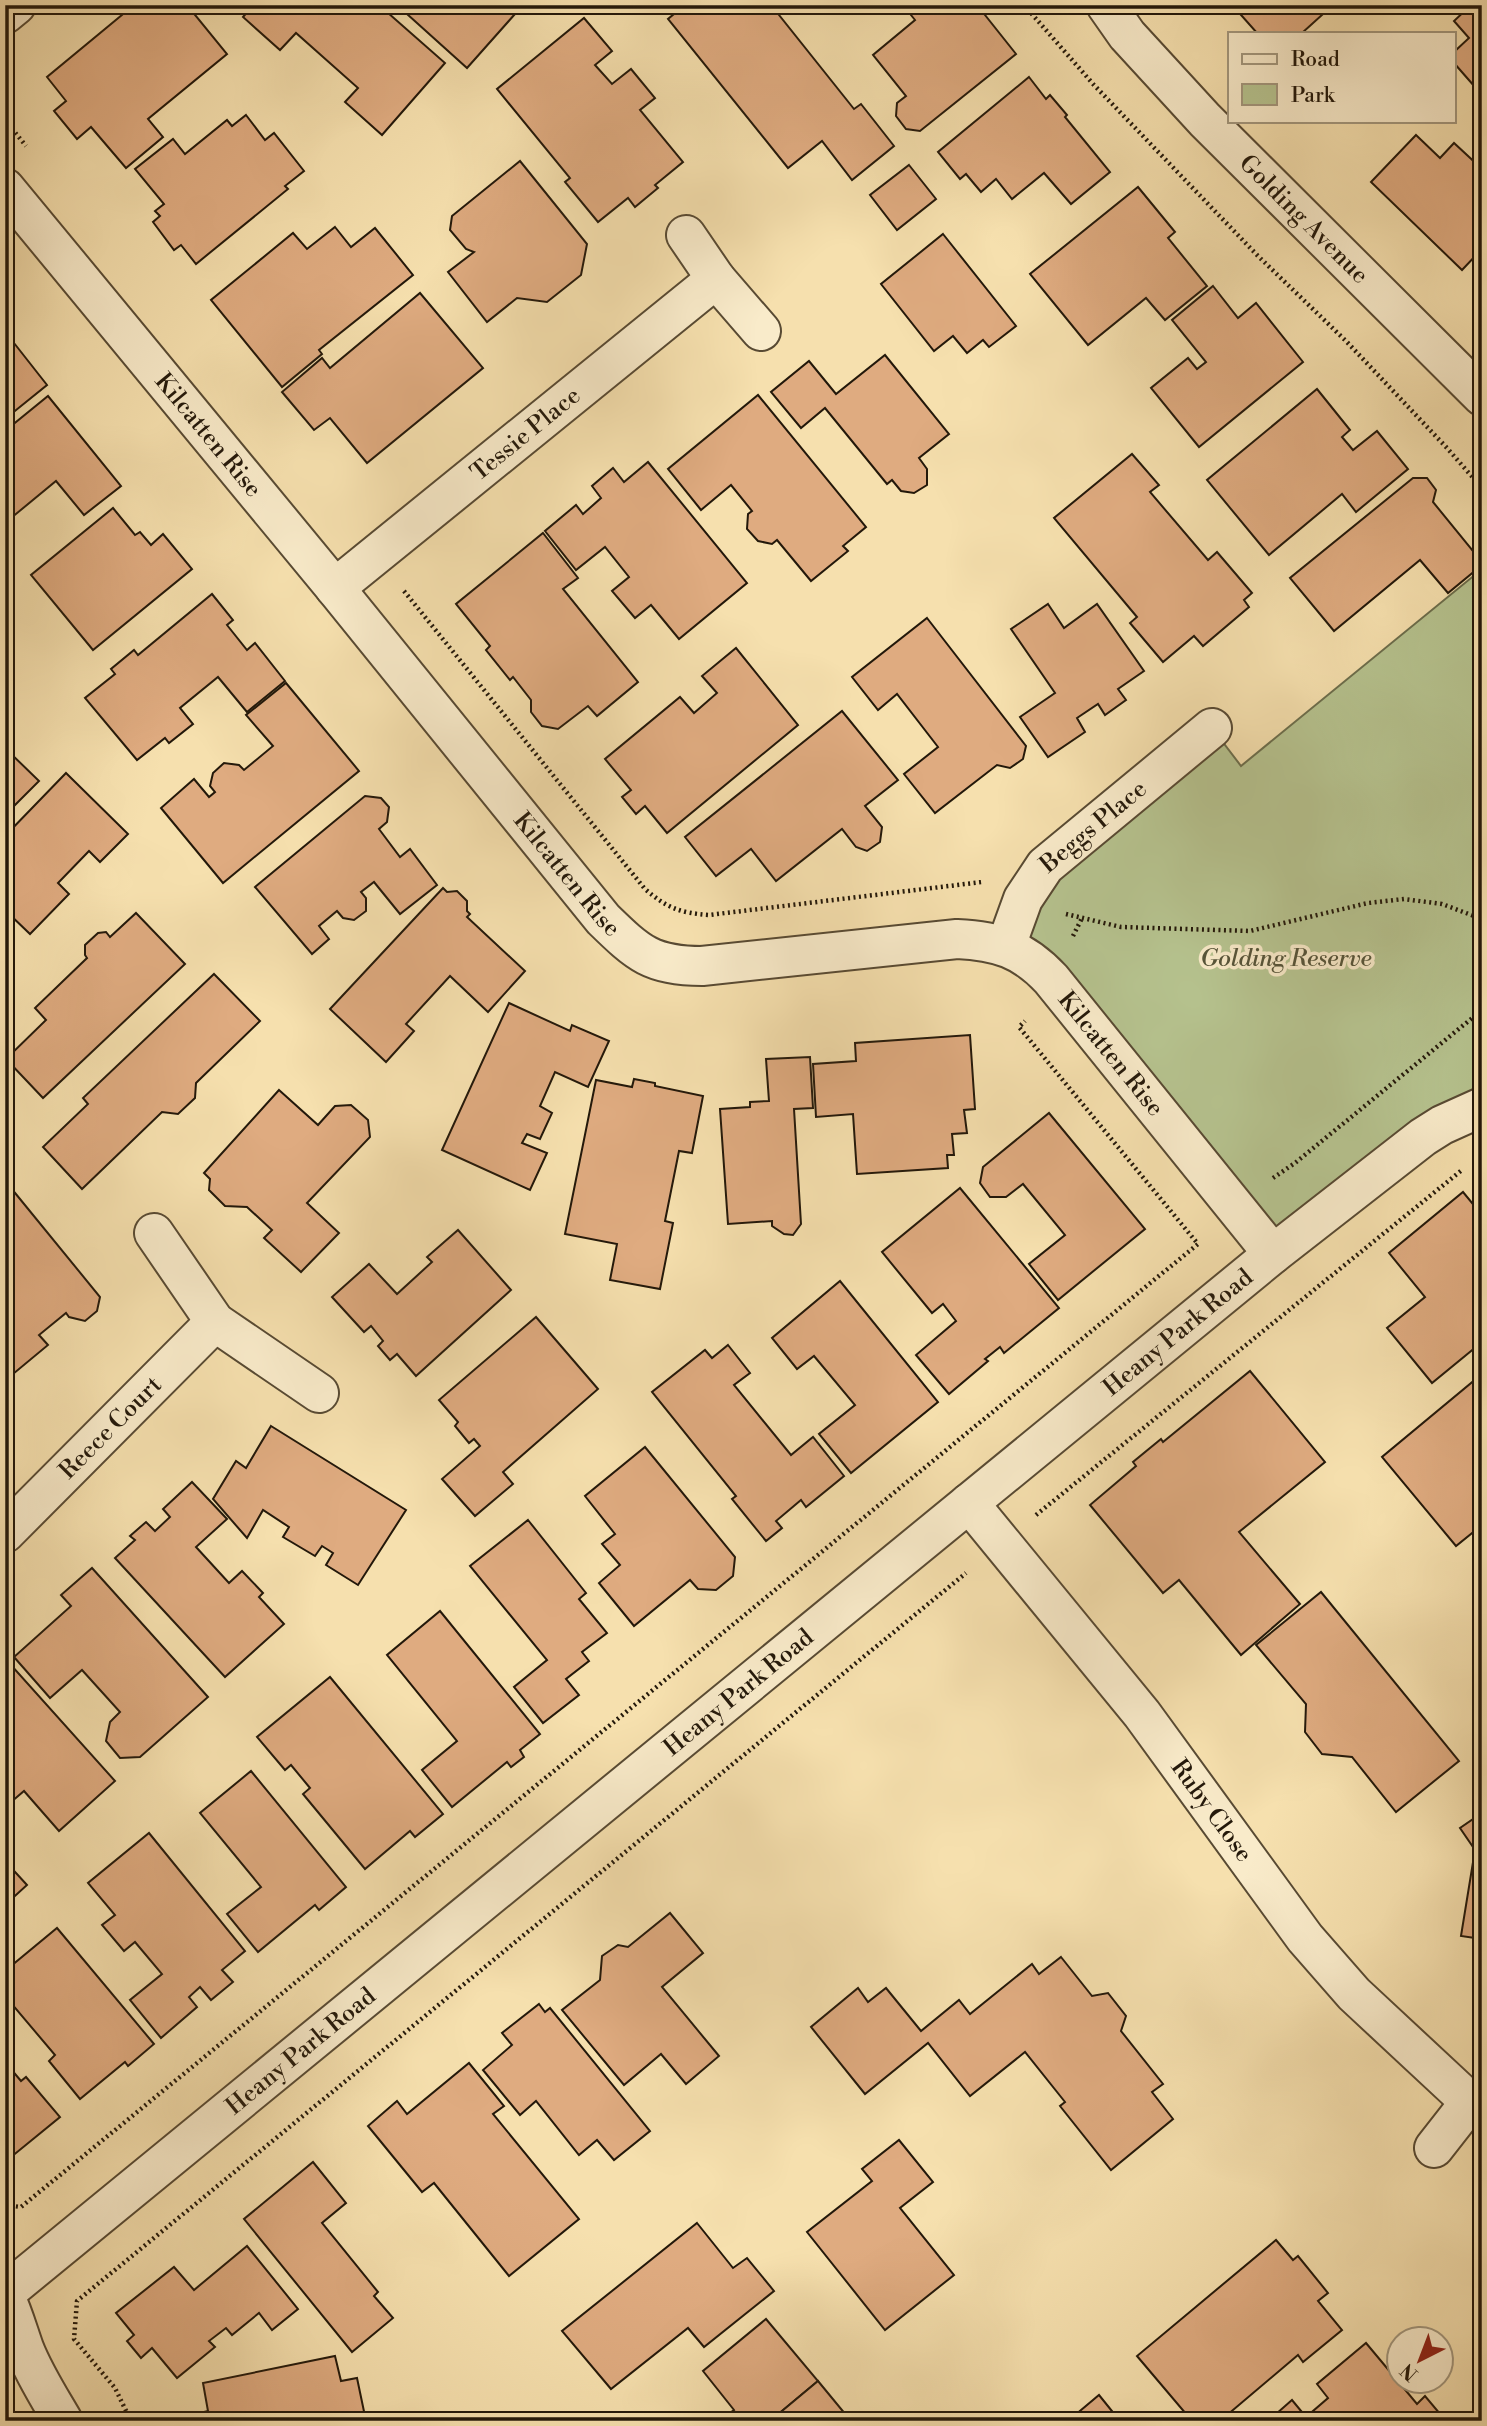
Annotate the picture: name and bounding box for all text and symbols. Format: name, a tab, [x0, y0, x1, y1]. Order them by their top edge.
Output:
legend	[1228, 32, 1456, 122]
text: Road	[1291, 47, 1340, 73]
text: Park	[1291, 83, 1336, 109]
street label: Golding Avenue	[1232, 149, 1375, 290]
street label: Kilcatten Rise	[148, 367, 268, 504]
street label: Tessie Place	[465, 381, 587, 488]
street label: Beggs Place	[1034, 774, 1153, 880]
street label: Kilcatten Rise	[507, 806, 626, 944]
park label: Golding Reserve	[1200, 944, 1372, 974]
street label: Kilcatten Rise	[1051, 986, 1170, 1123]
street label: Heany Park Road	[1097, 1263, 1260, 1403]
street label: Reece Court	[53, 1370, 169, 1486]
street label: Heany Park Road	[658, 1623, 820, 1763]
street label: Ruby Close	[1164, 1754, 1259, 1868]
street label: Heany Park Road	[220, 1981, 382, 2122]
north arrow	[1386, 2324, 1456, 2394]
text: N	[1396, 2358, 1423, 2386]

